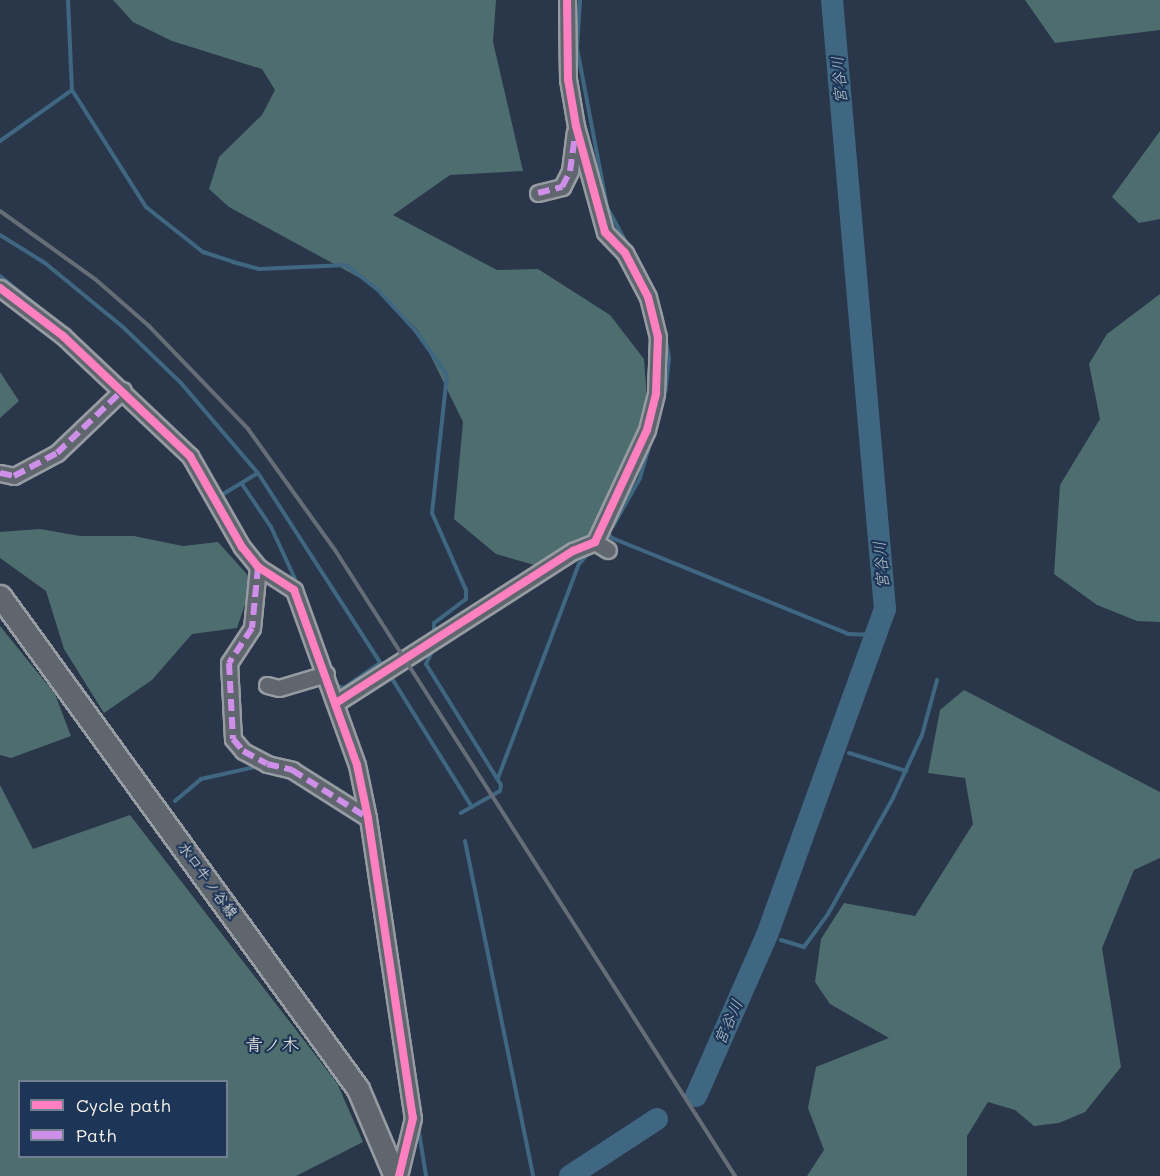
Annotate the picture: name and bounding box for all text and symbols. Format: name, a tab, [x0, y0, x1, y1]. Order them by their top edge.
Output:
water label: 宮谷川	[827, 55, 851, 105]
water label: 宮谷川	[869, 540, 893, 590]
street label: 水口牛ノ谷線	[174, 838, 242, 922]
water label: 宮谷川	[709, 996, 747, 1048]
district label: 青ノ木	[245, 1033, 299, 1055]
legend	[18, 1080, 228, 1158]
text: Cycle path	[76, 1093, 171, 1117]
text: Path	[76, 1123, 116, 1147]

